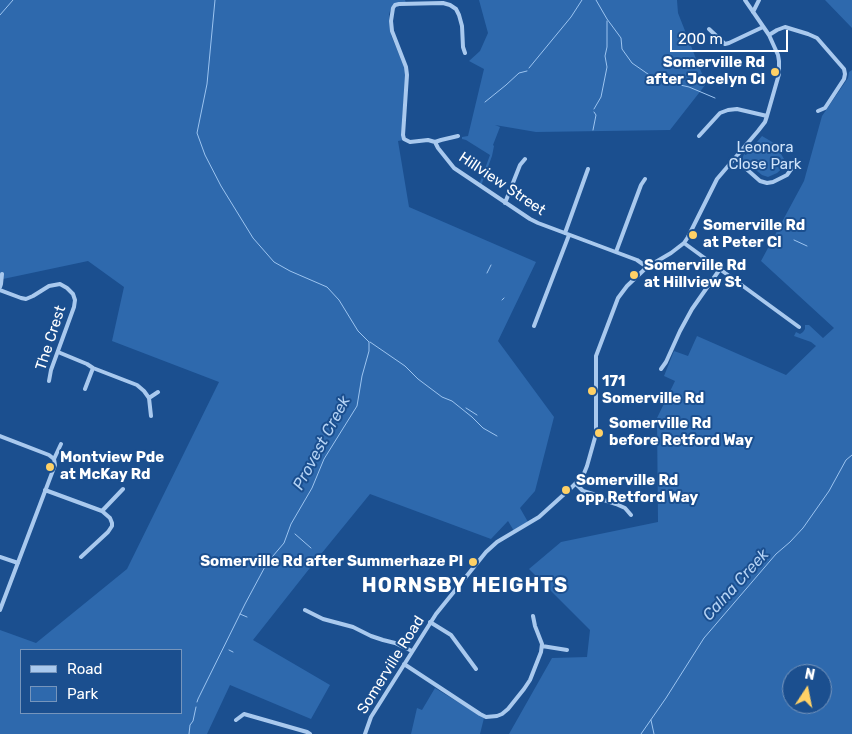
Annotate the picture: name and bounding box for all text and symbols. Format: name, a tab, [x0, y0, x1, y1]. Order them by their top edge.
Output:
scale bar	[672, 20, 790, 52]
text: 200 m	[678, 30, 723, 48]
place label: Somerville Rd after Jocelyn Cl	[646, 54, 765, 89]
marker: Somerville Rd after Jocelyn Cl	[769, 66, 781, 78]
park label: Leonora Close Park	[728, 139, 802, 174]
street label: Hillview Street	[455, 148, 549, 220]
place label: Somerville Rd at Peter Cl	[703, 217, 805, 252]
marker: Somerville Rd at Peter Cl	[687, 229, 699, 241]
place label: Somerville Rd at Hillview St	[644, 257, 746, 292]
marker: Somerville Rd at Hillview St	[628, 269, 640, 281]
street label: The Crest	[32, 303, 70, 373]
place label: 171 Somerville Rd	[602, 373, 704, 408]
marker: 171 Somerville Rd	[586, 385, 598, 397]
water label: Provest Creek	[289, 393, 355, 493]
place label: Somerville Rd before Retford Way	[609, 415, 753, 450]
marker: Somerville Rd before Retford Way	[593, 427, 605, 439]
place label: Montview Pde at McKay Rd	[60, 449, 164, 484]
marker: Montview Pde at McKay Rd	[44, 461, 56, 473]
place label: Somerville Rd opp Retford Way	[576, 472, 698, 507]
marker: Somerville Rd opp Retford Way	[560, 484, 572, 496]
water label: Calna Creek	[699, 545, 773, 625]
place label: Somerville Rd after Summerhaze Pl	[200, 553, 463, 571]
marker: Somerville Rd after Summerhaze Pl	[467, 556, 479, 568]
district label: HORNSBY HEIGHTS	[360, 574, 570, 598]
street label: Somerville Road	[354, 613, 428, 717]
legend	[20, 649, 182, 714]
text: Road	[67, 660, 103, 678]
north arrow	[782, 664, 832, 714]
text: N	[803, 665, 816, 684]
text: Park	[67, 685, 98, 703]

